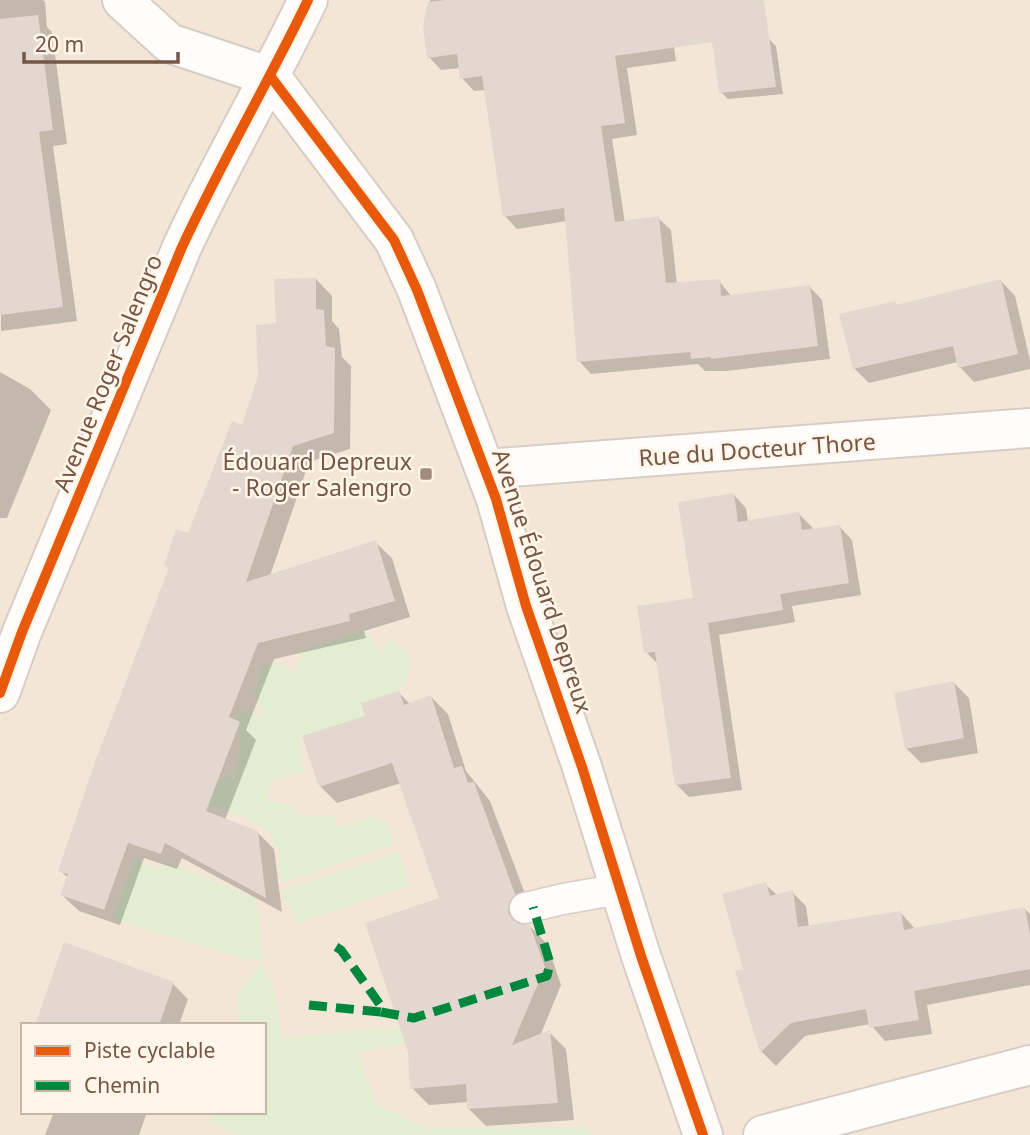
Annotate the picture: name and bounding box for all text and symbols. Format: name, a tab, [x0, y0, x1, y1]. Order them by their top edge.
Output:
scale bar	[24, 21, 178, 65]
text: 20 m	[35, 30, 84, 58]
street label: Avenue Roger Salengro	[45, 250, 169, 496]
street label: Rue du Docteur Thore	[637, 425, 877, 473]
place label: Édouard Depreux - Roger Salengro	[223, 445, 412, 503]
street label: Avenue Édouard Depreux	[485, 445, 601, 717]
marker: Édouard Depreux - Roger Salengro	[418, 466, 434, 482]
legend	[21, 1023, 266, 1114]
text: Piste cyclable	[84, 1036, 215, 1064]
text: Chemin	[84, 1071, 160, 1099]

